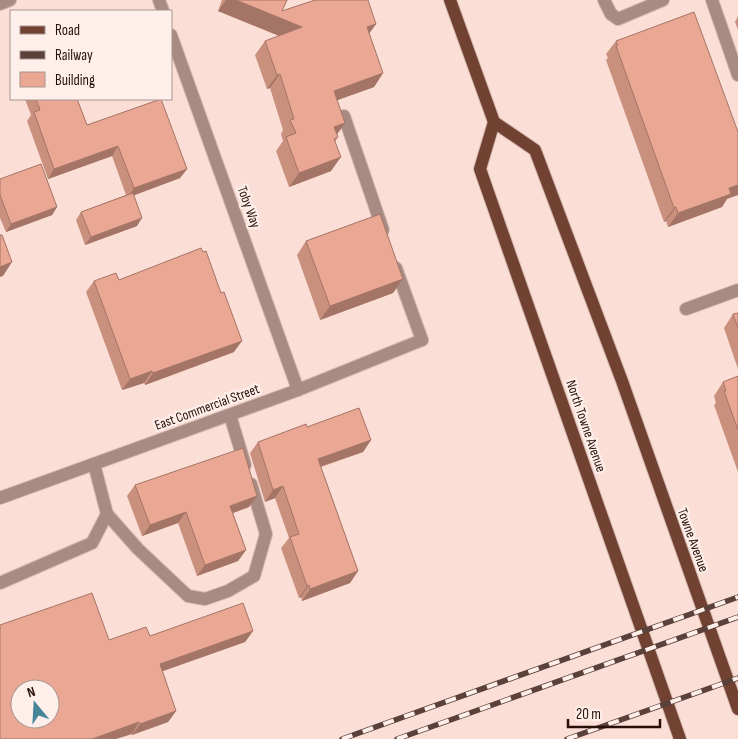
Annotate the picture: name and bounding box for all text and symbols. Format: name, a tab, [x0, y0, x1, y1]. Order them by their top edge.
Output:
legend	[10, 10, 172, 100]
text: Road	[55, 21, 80, 40]
text: Railway	[55, 46, 93, 65]
text: Building	[55, 71, 95, 90]
street label: Toby Way	[234, 184, 265, 231]
street label: North Towne Avenue	[562, 378, 610, 474]
street label: East Commercial Street	[152, 380, 262, 434]
street label: Towne Avenue	[674, 506, 712, 574]
north arrow	[10, 679, 60, 729]
text: N	[25, 683, 37, 701]
scale bar	[568, 696, 660, 728]
text: 20 m	[576, 705, 601, 724]

